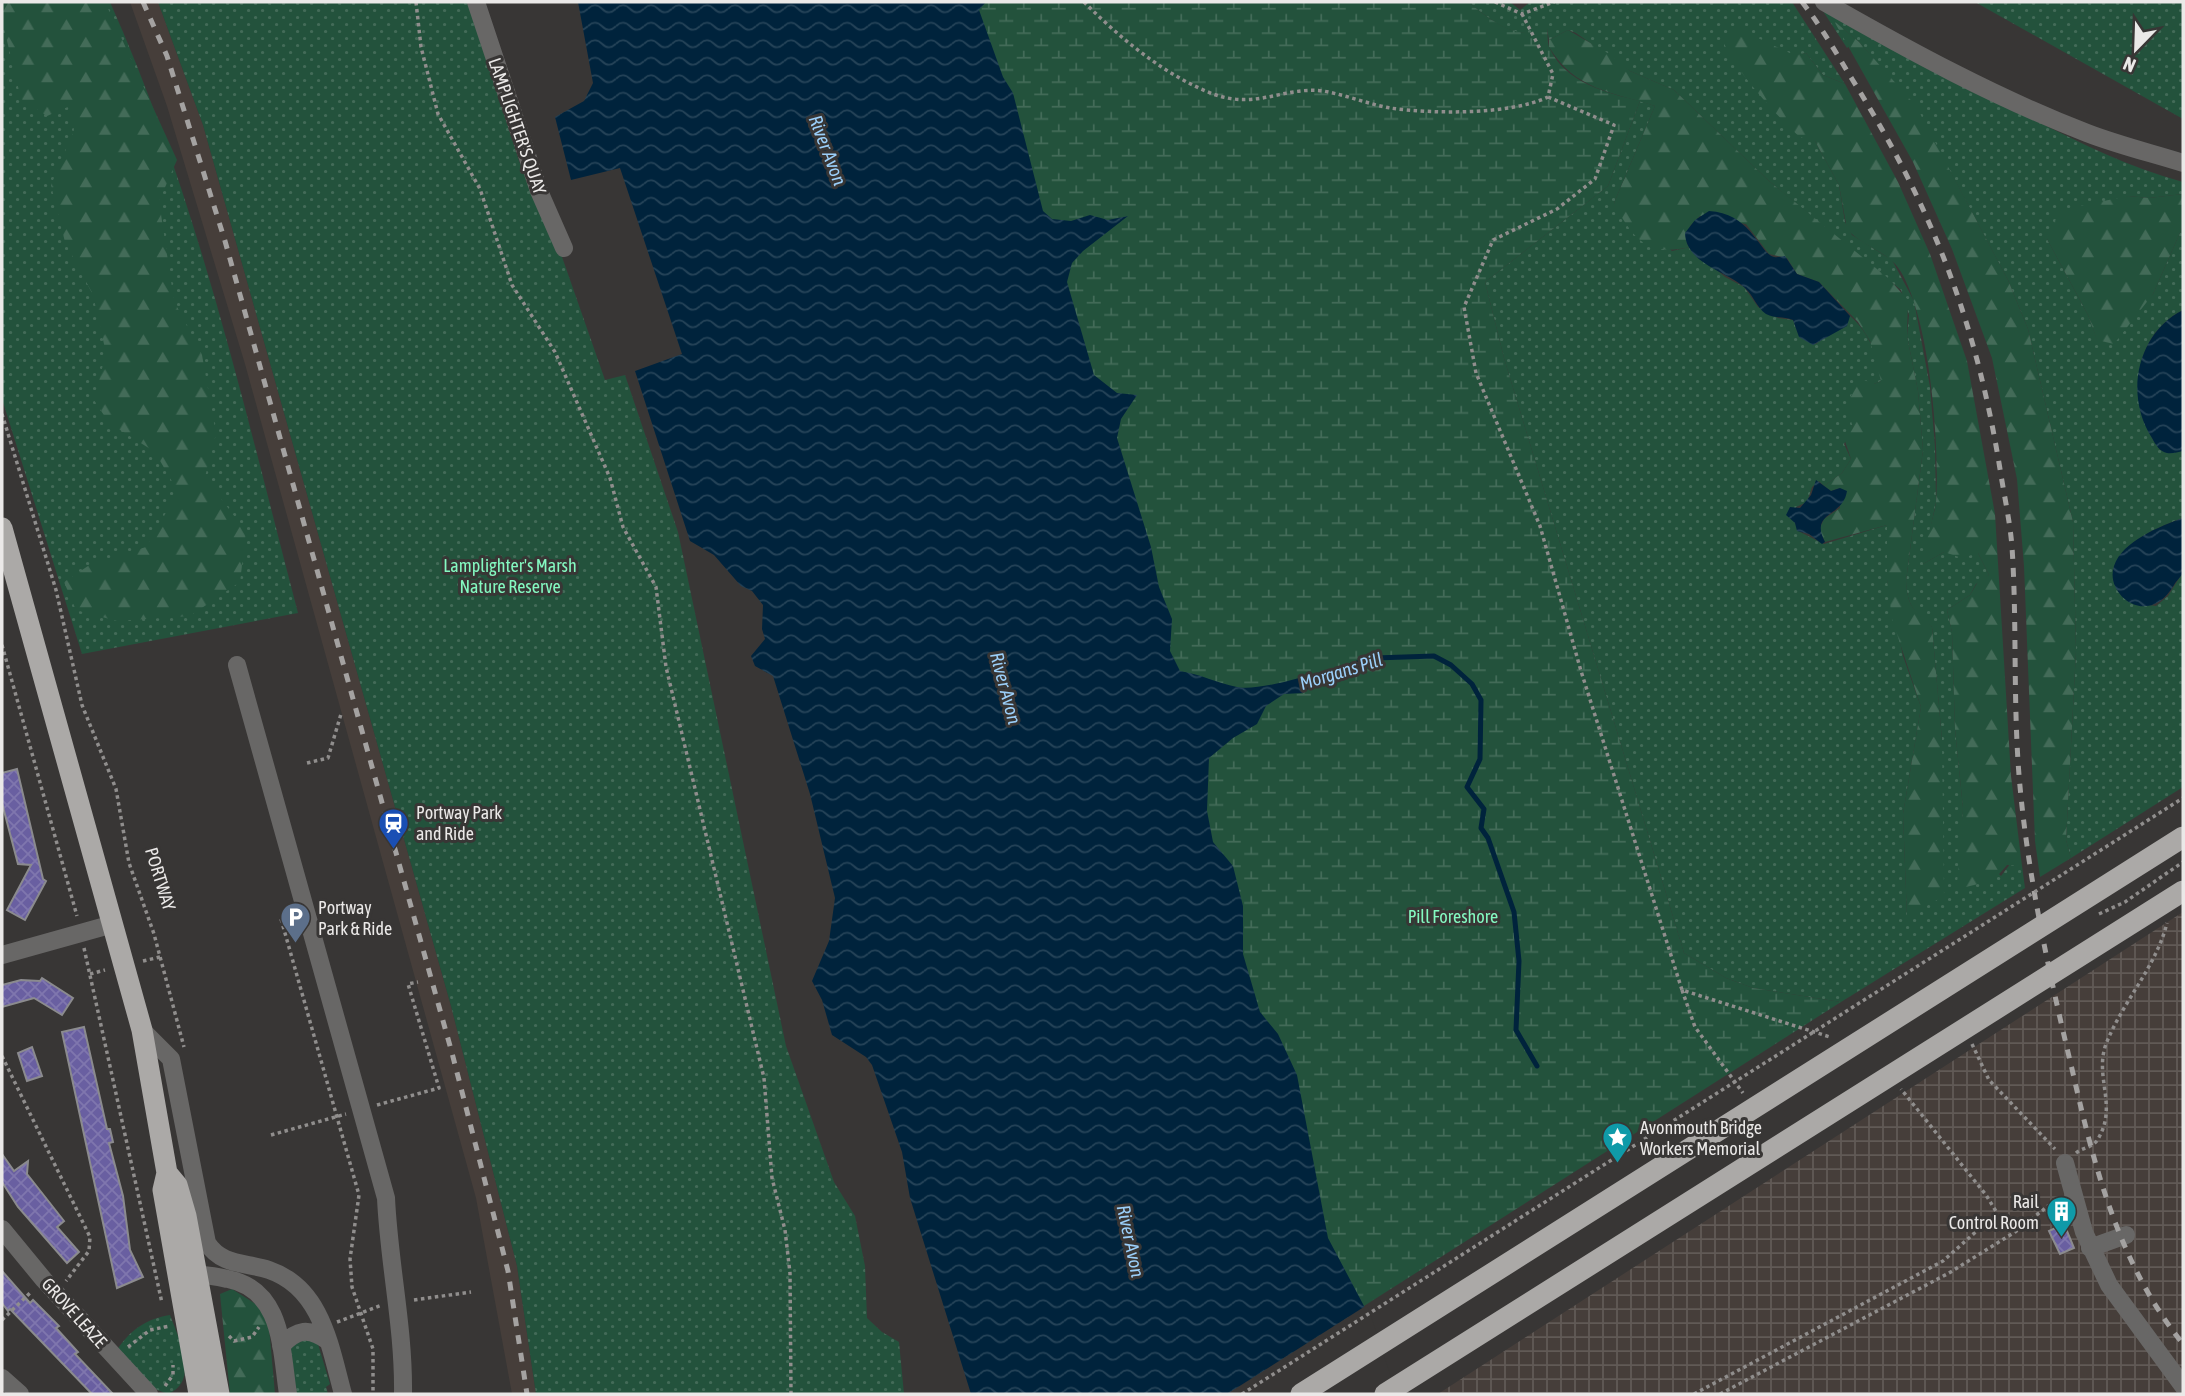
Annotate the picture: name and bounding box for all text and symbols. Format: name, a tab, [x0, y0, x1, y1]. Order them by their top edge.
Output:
north arrow	[2101, 14, 2171, 84]
text: N	[2120, 52, 2139, 77]
street label: LAMPLIGHTER'S QUAY	[484, 55, 551, 197]
water label: River Avon	[805, 112, 851, 188]
park label: Lamplighter's Marsh Nature Reserve	[443, 555, 577, 597]
water label: Morgans Pill	[1297, 648, 1385, 694]
water label: River Avon	[986, 650, 1026, 726]
place label: Portway Park and Ride	[416, 802, 502, 844]
station icon: Portway Park and Ride	[376, 806, 410, 850]
street label: PORTWAY	[141, 845, 180, 913]
place label: Portway Park & Ride	[318, 897, 392, 939]
parking icon: Portway Park & Ride	[278, 901, 312, 945]
park label: Pill Foreshore	[1408, 906, 1498, 927]
place label: Avonmouth Bridge Workers Memorial	[1640, 1117, 1762, 1159]
place icon: Avonmouth Bridge Workers Memorial	[1600, 1121, 1634, 1165]
place label: Rail Control Room	[1949, 1191, 2039, 1233]
building icon: Rail Control Room	[2045, 1195, 2079, 1239]
water label: River Avon	[1113, 1203, 1149, 1279]
street label: GROVE LEAZE	[38, 1273, 111, 1352]

